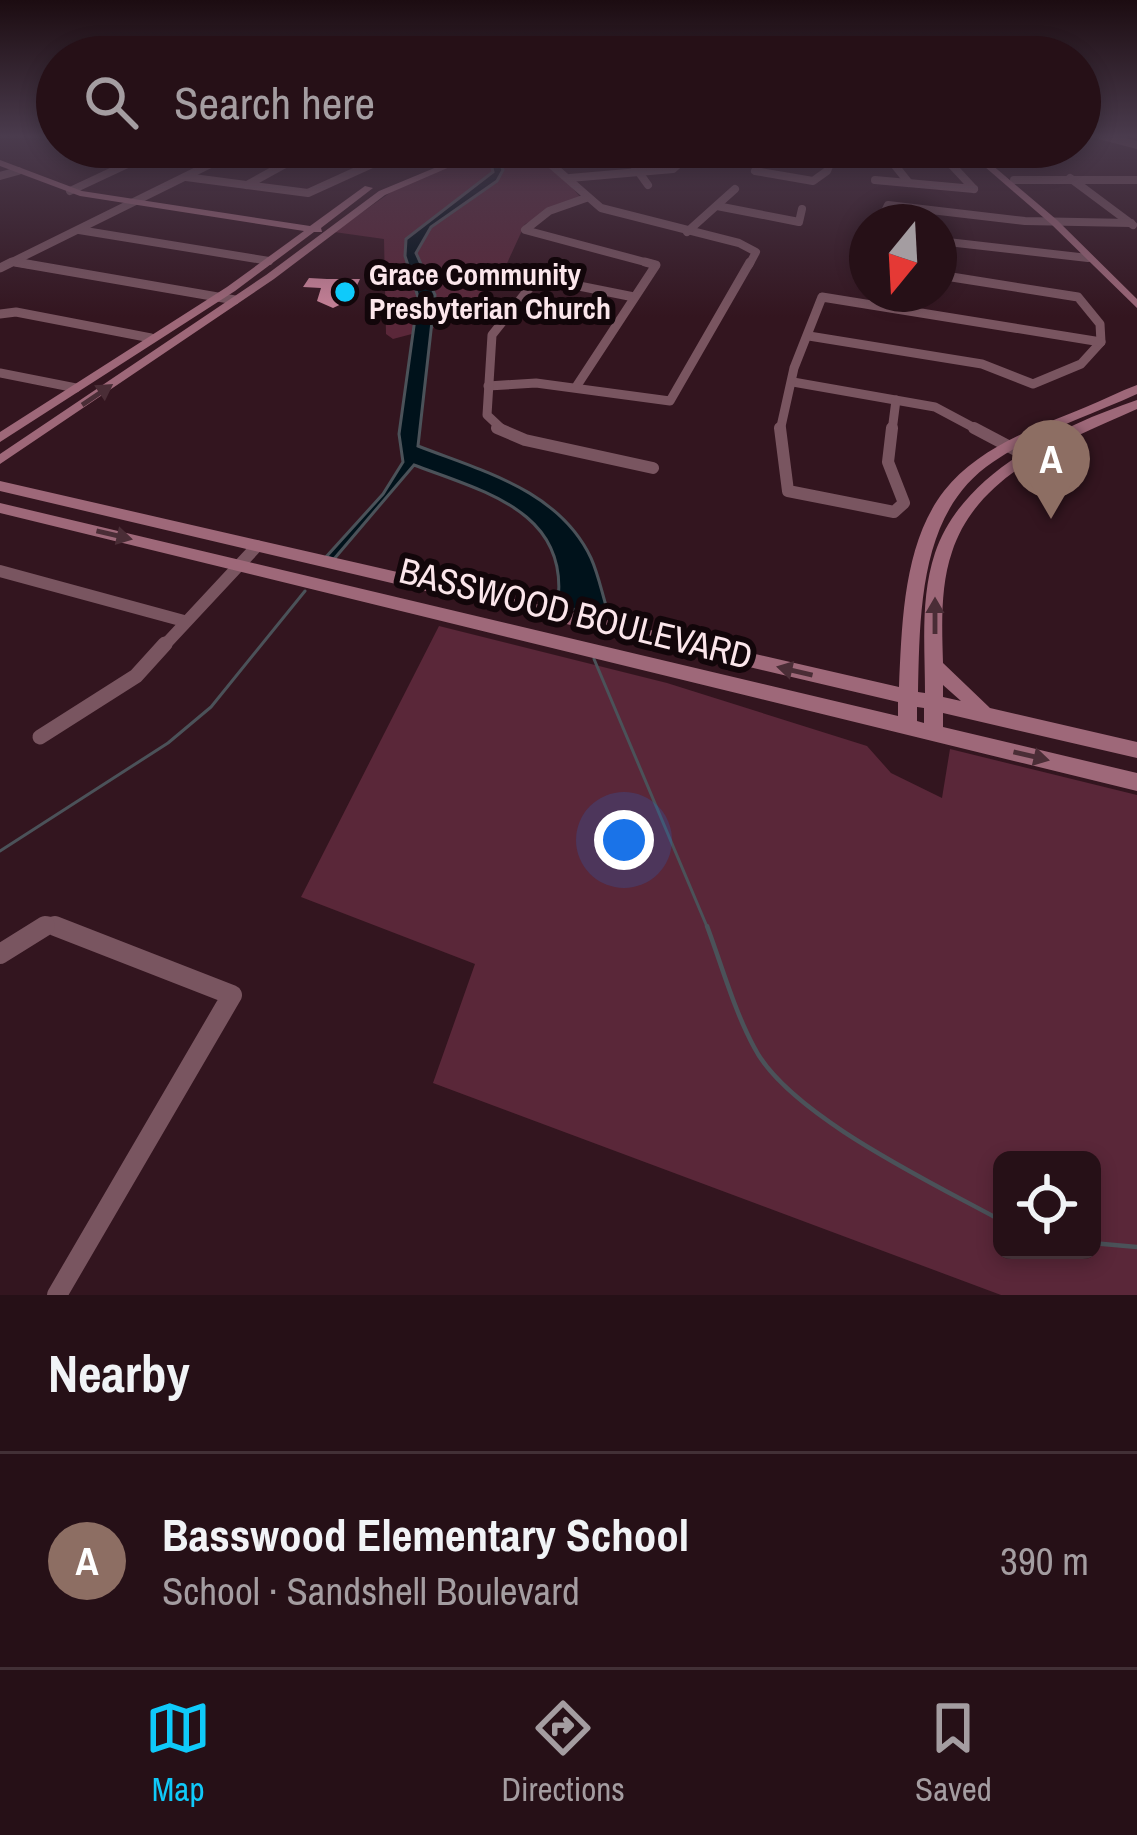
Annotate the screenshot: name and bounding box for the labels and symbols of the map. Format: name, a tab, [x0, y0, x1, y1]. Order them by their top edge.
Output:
north arrow	[849, 204, 957, 312]
place label: Grace Community Presbyterian Church	[369, 254, 611, 328]
marker: Grace Community Presbyterian Church	[332, 279, 358, 305]
one-way arrow	[81, 384, 114, 407]
pin: A	[1012, 420, 1090, 519]
one-way arrow	[95, 526, 132, 545]
street label: BASSWOOD BOULEVARD	[395, 546, 757, 680]
one-way arrow	[925, 596, 945, 634]
one-way arrow	[776, 661, 813, 680]
one-way arrow	[1012, 748, 1050, 767]
your location	[594, 810, 654, 870]

